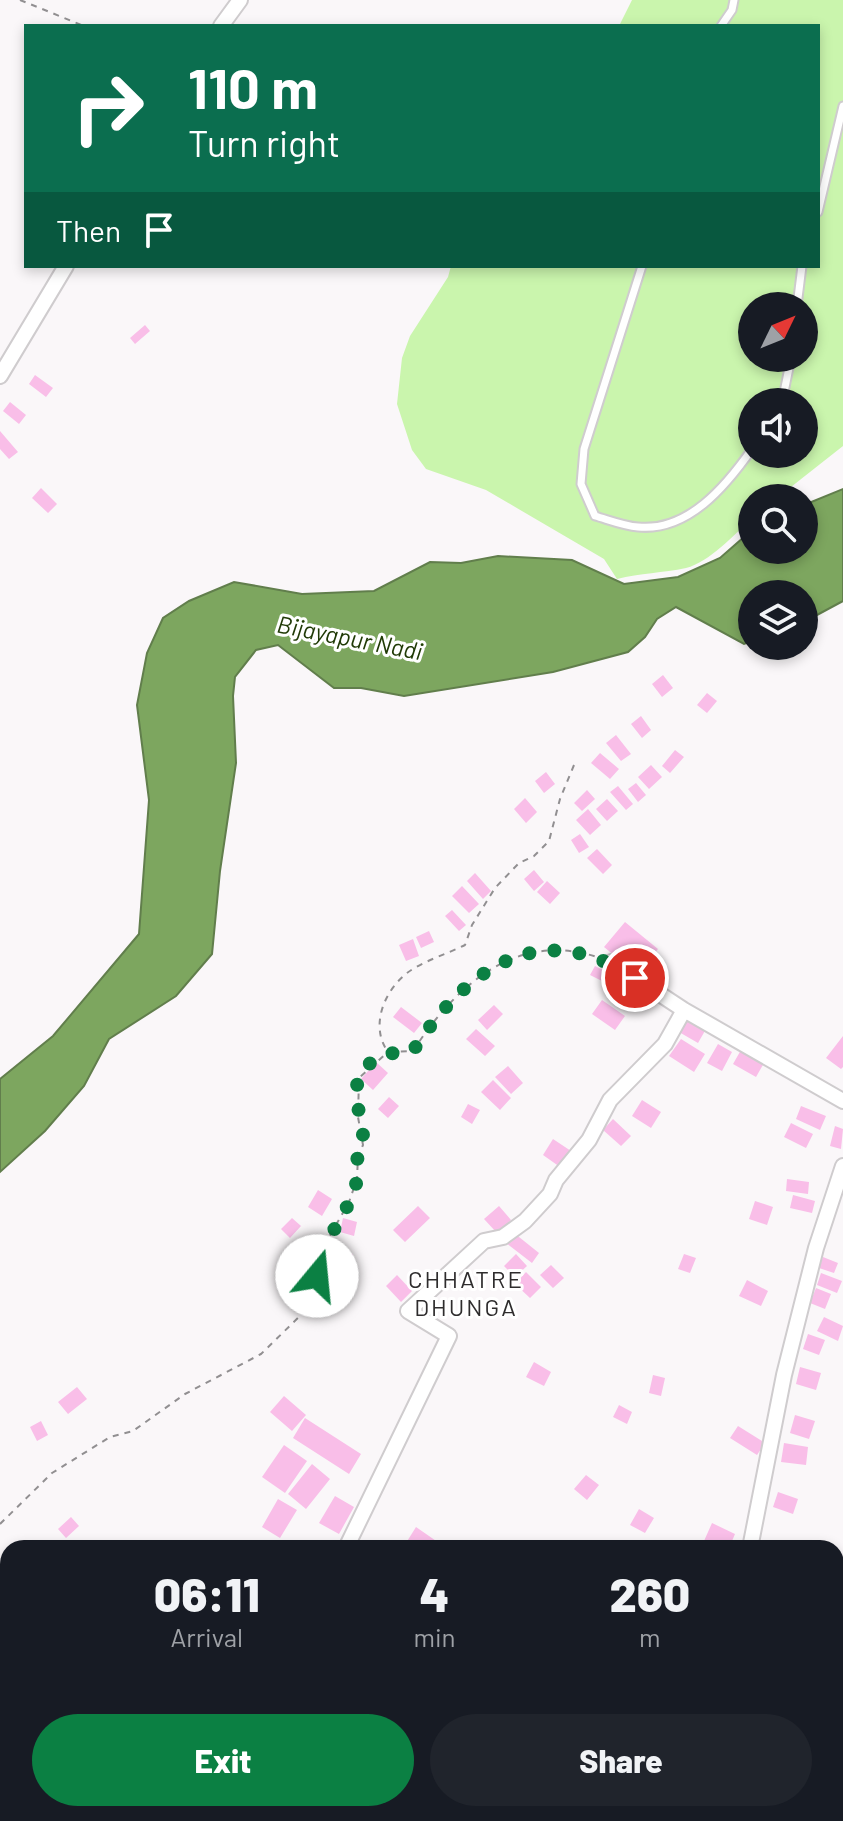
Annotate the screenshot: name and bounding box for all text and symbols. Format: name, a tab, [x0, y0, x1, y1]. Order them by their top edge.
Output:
text: 110 m	[188, 53, 318, 120]
icon: right	[56, 56, 160, 160]
text: Turn right	[188, 121, 340, 164]
icon: arrive	[137, 208, 181, 252]
text: Then	[56, 212, 121, 248]
north arrow	[738, 292, 818, 372]
map controls	[738, 292, 818, 660]
button: sound	[738, 388, 818, 468]
button: search	[738, 484, 818, 564]
button: layers	[738, 580, 818, 660]
water label: Bijayapur Nadi	[275, 609, 425, 665]
pin	[601, 944, 669, 1012]
icon: arrive	[613, 956, 657, 1000]
position arrow	[275, 1234, 359, 1318]
district label: CHHATRE DHUNGA	[408, 1264, 524, 1321]
text: 06:11	[154, 1564, 260, 1622]
text: 4	[420, 1564, 450, 1622]
text: 260	[609, 1564, 690, 1622]
text: Arrival	[170, 1621, 243, 1652]
text: min	[413, 1621, 456, 1652]
text: m	[639, 1621, 661, 1652]
button: Exit	[32, 1714, 414, 1806]
button: Share	[430, 1714, 812, 1806]

